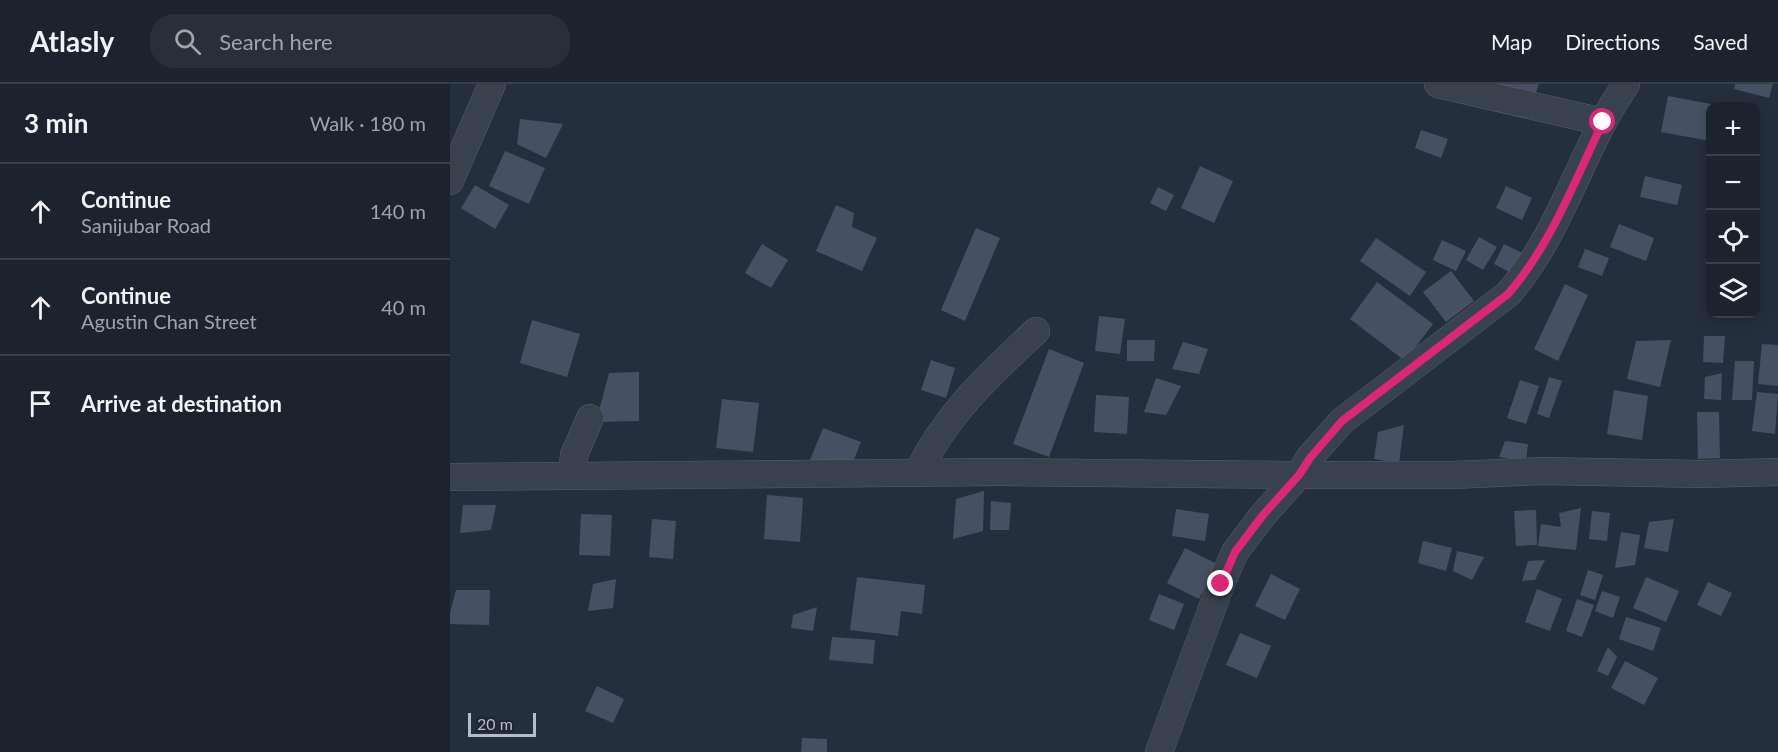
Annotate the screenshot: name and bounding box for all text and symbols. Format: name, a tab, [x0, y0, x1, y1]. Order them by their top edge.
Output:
search box	[150, 14, 570, 68]
text: Atlasly	[30, 24, 114, 58]
icon: search	[171, 25, 204, 58]
text: Search here	[219, 28, 333, 55]
text: Map	[1491, 29, 1532, 54]
text: Directions	[1565, 29, 1660, 54]
text: Saved	[1693, 29, 1748, 54]
map controls	[1706, 102, 1760, 318]
button: +	[1706, 102, 1760, 156]
text: 3 min	[24, 107, 88, 139]
route start	[1589, 108, 1615, 134]
text: Walk · 180 m	[310, 111, 426, 135]
button: −	[1706, 156, 1760, 210]
text: Continue	[81, 186, 171, 213]
icon: ahead	[24, 195, 57, 228]
text: 140 m	[370, 199, 426, 223]
button: locate	[1706, 210, 1760, 264]
text: Sanijubar Road	[81, 213, 211, 237]
button: layers	[1706, 264, 1760, 318]
text: Continue	[81, 282, 171, 309]
icon: ahead	[24, 291, 57, 324]
text: 40 m	[381, 295, 426, 319]
text: Agustin Chan Street	[81, 309, 257, 333]
icon: arrive	[24, 387, 57, 420]
text: Arrive at destination	[81, 390, 282, 417]
route end	[1207, 570, 1233, 596]
scale bar	[468, 710, 536, 738]
text: 20 m	[477, 714, 513, 733]

